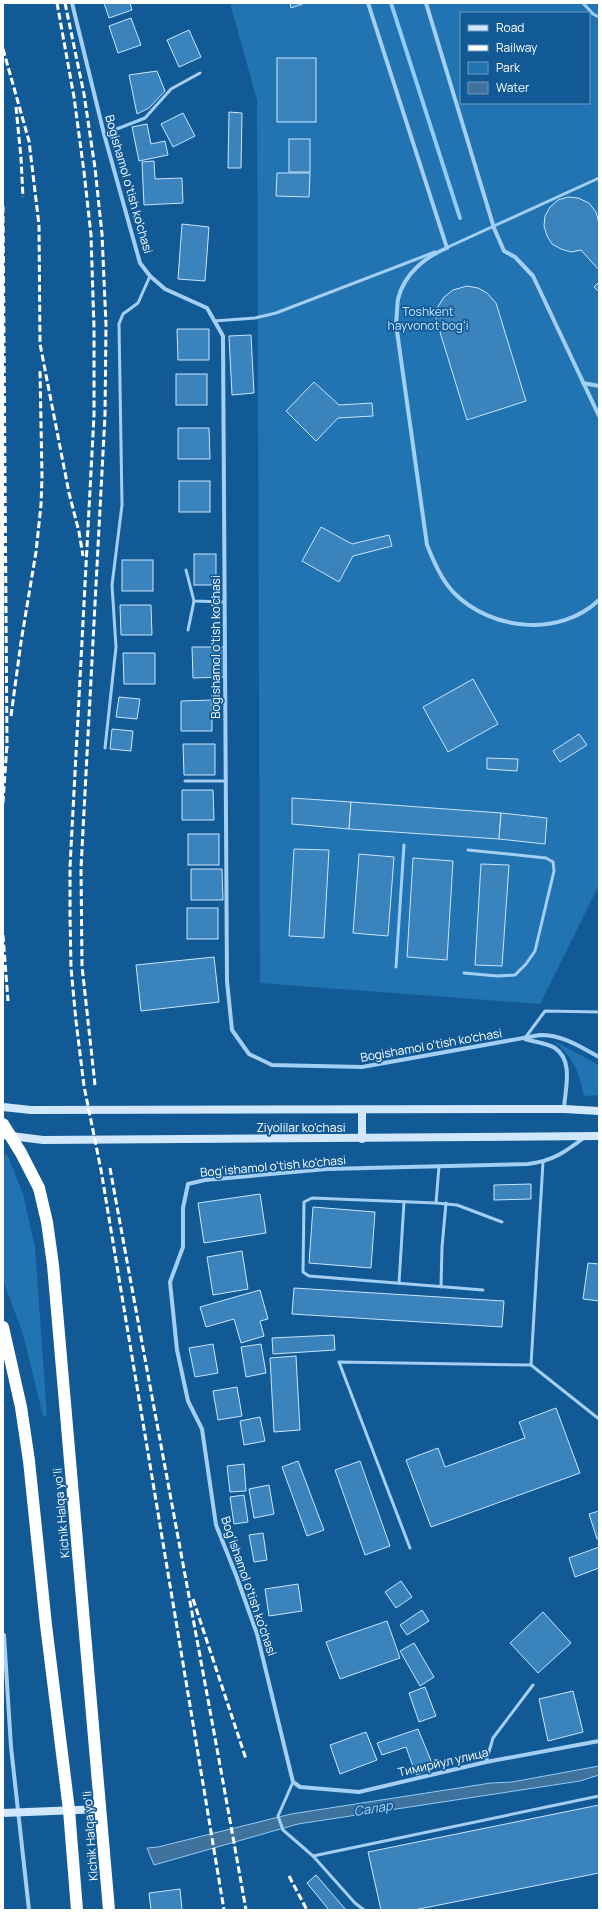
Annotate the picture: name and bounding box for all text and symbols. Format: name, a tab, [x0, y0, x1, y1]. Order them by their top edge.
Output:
legend	[460, 12, 590, 104]
text: Road	[496, 19, 524, 36]
text: Railway	[496, 39, 538, 56]
text: Park	[496, 59, 521, 76]
text: Water	[496, 79, 530, 96]
street label: Bogishamol o'tish ko'chasi	[101, 113, 157, 255]
park label: Toshkent hayvonot bogʻi	[388, 303, 468, 334]
street label: Bogishamol o'tish ko'chasi	[207, 575, 224, 719]
street label: Bogishamol o'tish ko'chasi	[359, 1024, 503, 1066]
street label: Ziyolilar ko'chasi	[257, 1119, 346, 1136]
street label: Bog'ishamol o'tish ko'chasi	[199, 1151, 347, 1181]
street label: Kichik Halqa yo'li	[49, 1467, 73, 1559]
street label: Bog'ishamol o'tish ko'chasi	[217, 1514, 281, 1658]
street label: Тимирйул улица	[396, 1743, 490, 1781]
street label: Kichik Halqa yo'li	[78, 1790, 102, 1882]
water label: Салар	[352, 1796, 395, 1820]

